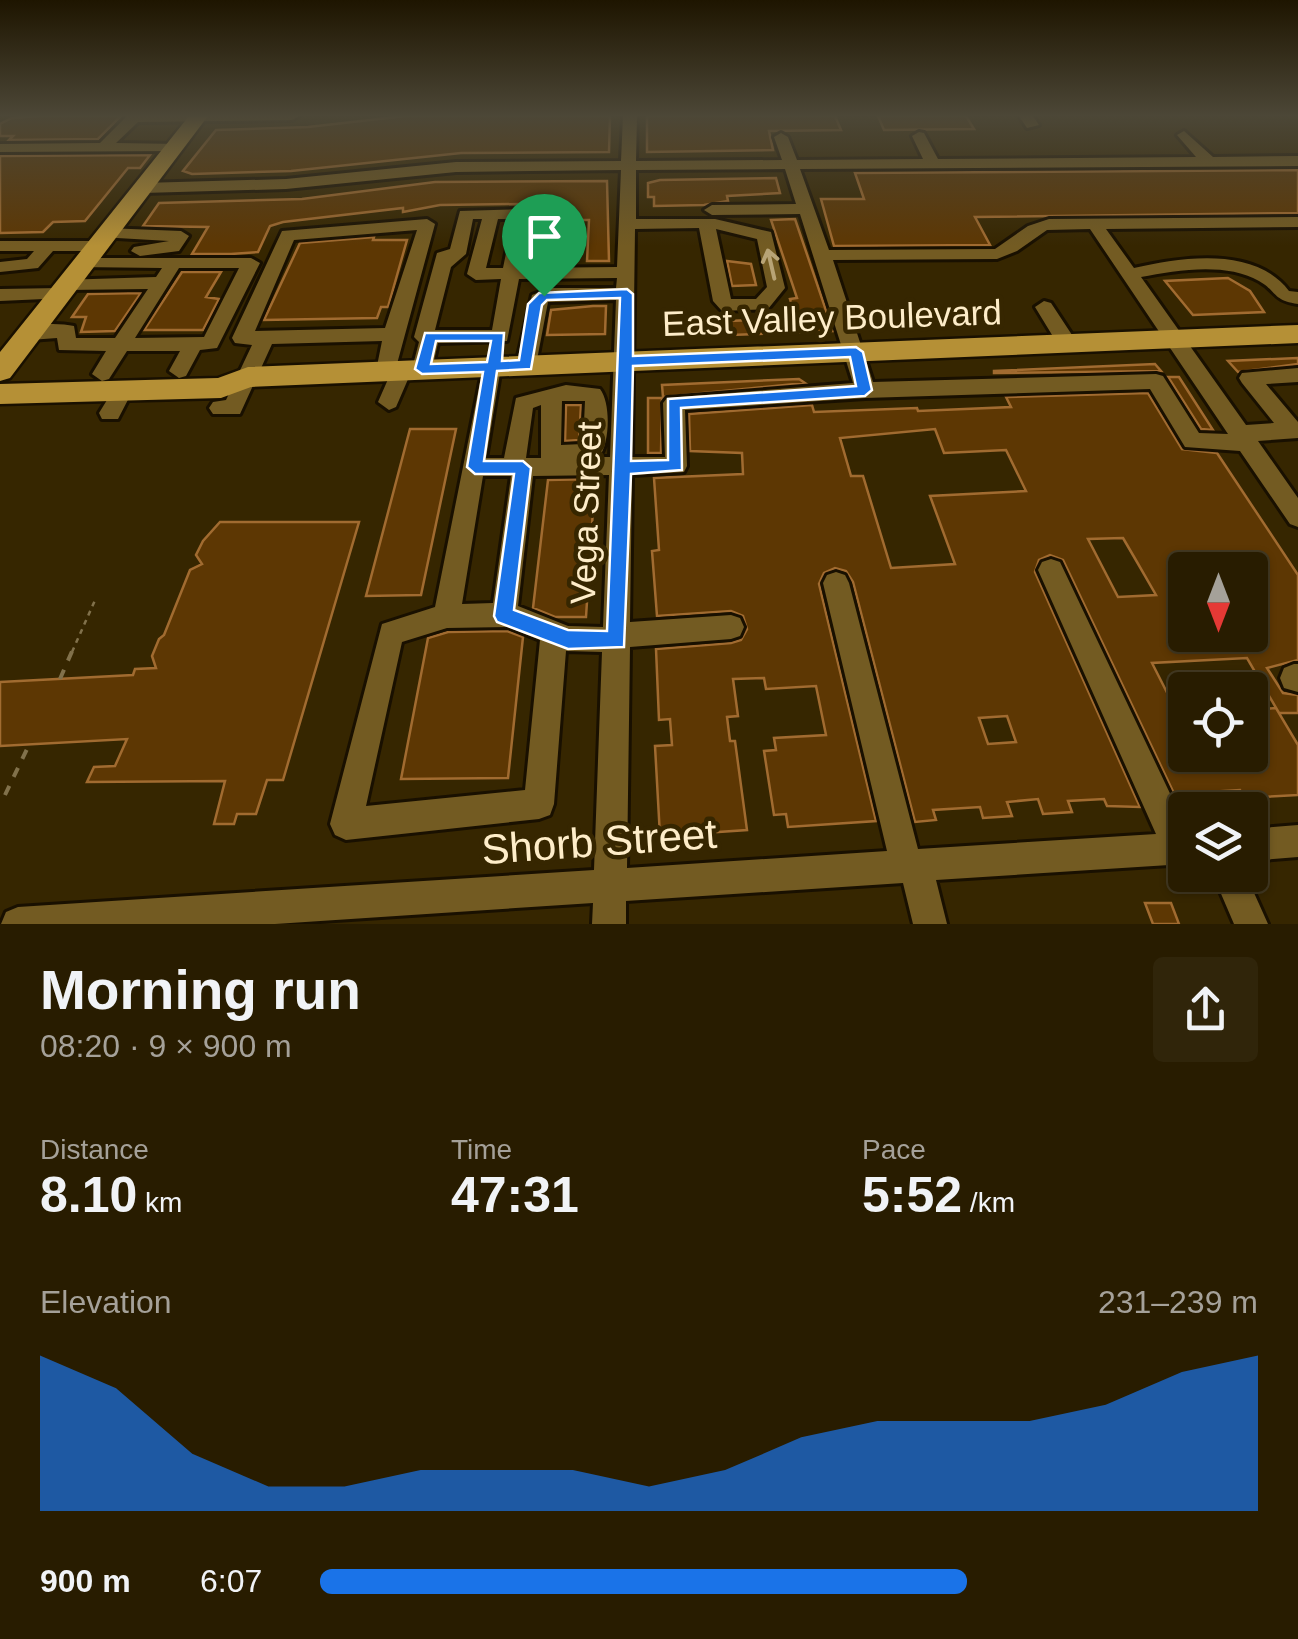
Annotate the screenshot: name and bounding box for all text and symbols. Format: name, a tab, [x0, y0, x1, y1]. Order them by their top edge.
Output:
pin	[502, 194, 587, 297]
icon: arrive	[517, 209, 572, 264]
one-way arrow	[761, 249, 779, 281]
street label: East Valley Boulevard	[661, 292, 1002, 343]
street label: Vega Street	[563, 421, 608, 605]
north arrow	[1168, 552, 1268, 652]
map controls	[1168, 552, 1268, 892]
button: locate	[1168, 672, 1268, 772]
button: layers	[1168, 792, 1268, 892]
street label: Shorb Street	[480, 810, 719, 873]
button: share	[1153, 957, 1258, 1062]
text: Morning run	[40, 959, 361, 1021]
text: 08:20 · 9 × 900 m	[40, 1028, 292, 1064]
text: Distance	[40, 1134, 149, 1165]
text: Time	[451, 1134, 512, 1165]
text: Pace	[862, 1134, 926, 1165]
text: 8.10	[40, 1167, 137, 1223]
text: 47:31	[451, 1167, 579, 1223]
text: 5:52	[862, 1167, 962, 1223]
text: km	[137, 1187, 182, 1218]
text: /km	[962, 1187, 1015, 1218]
text: Elevation	[40, 1284, 172, 1320]
text: 231–239 m	[1098, 1284, 1258, 1320]
text: 900 m	[40, 1563, 131, 1599]
text: 6:07	[200, 1563, 262, 1599]

